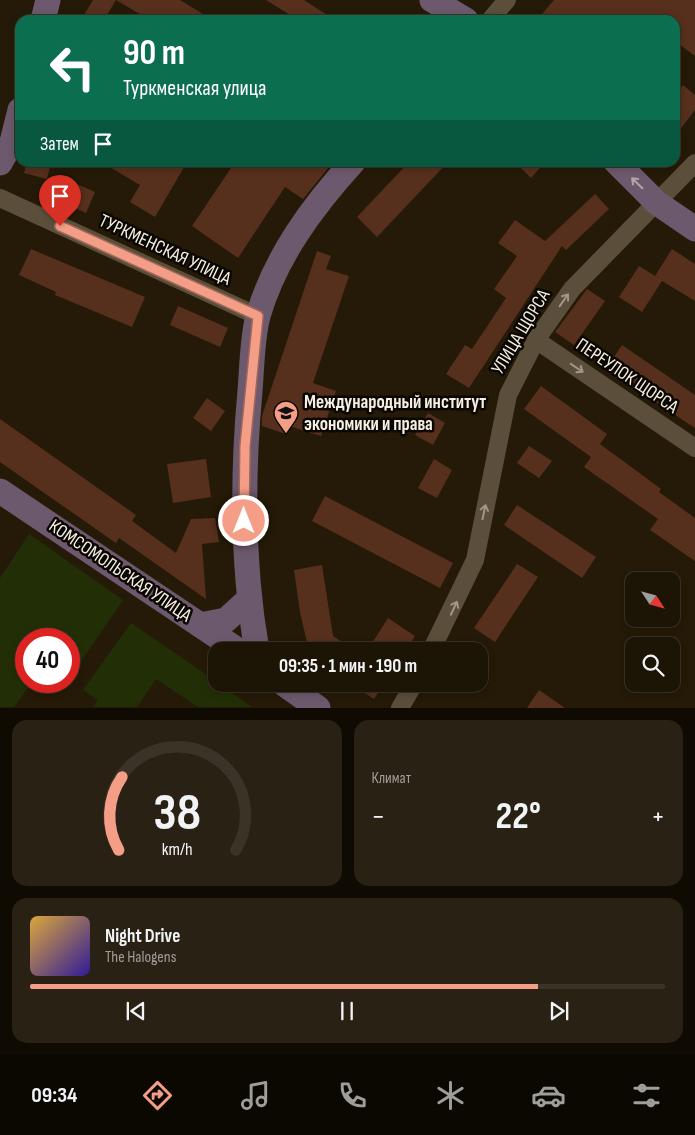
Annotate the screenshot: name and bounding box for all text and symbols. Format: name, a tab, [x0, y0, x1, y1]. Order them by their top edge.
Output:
text: 90 m	[123, 32, 185, 75]
icon: left	[40, 35, 105, 100]
text: Туркменская улица	[123, 75, 267, 102]
icon: arrive	[89, 130, 117, 158]
text: Затем	[40, 133, 79, 156]
pin	[39, 175, 81, 226]
one-way arrow	[630, 177, 643, 189]
icon: arrive	[46, 182, 74, 210]
street label: ТУРКМЕНСКАЯ УЛИЦА	[95, 209, 235, 291]
street label: УЛИЦА ЩОРСА	[487, 285, 556, 379]
one-way arrow	[559, 293, 569, 307]
street label: ПЕРЕУЛОК ЩОРСА	[571, 333, 683, 419]
one-way arrow	[569, 363, 583, 373]
place label: Международный институт экономики и права	[304, 391, 486, 436]
school or university icon: Международный институт экономики и права	[273, 400, 299, 434]
position arrow	[217, 494, 269, 546]
one-way arrow	[480, 504, 489, 520]
street label: КОМСОМОЛЬСКАЯ УЛИЦА	[44, 515, 196, 628]
north arrow	[625, 572, 680, 628]
map controls	[625, 572, 680, 692]
one-way arrow	[449, 601, 459, 616]
speed limit sign: 40	[15, 628, 80, 693]
button: search	[625, 637, 680, 692]
text: 09:35 · 1 мин · 190 m	[279, 655, 417, 678]
text: Климат	[372, 769, 411, 788]
text: 38	[153, 782, 201, 845]
text: 22°	[496, 794, 541, 839]
text: −	[372, 800, 385, 833]
text: +	[651, 800, 665, 833]
text: km/h	[161, 839, 192, 860]
text: Night Drive	[105, 925, 180, 948]
text: The Halogens	[105, 948, 176, 967]
icon: previous	[122, 997, 150, 1025]
icon: pause	[333, 997, 361, 1025]
icon: next	[545, 997, 573, 1025]
icon: directions	[140, 1078, 175, 1113]
icon: music	[238, 1078, 273, 1113]
icon: phone	[335, 1078, 370, 1113]
icon: climate	[433, 1078, 468, 1113]
icon: car	[531, 1078, 566, 1113]
icon: filters	[629, 1078, 664, 1113]
text: 09:34	[31, 1082, 77, 1109]

